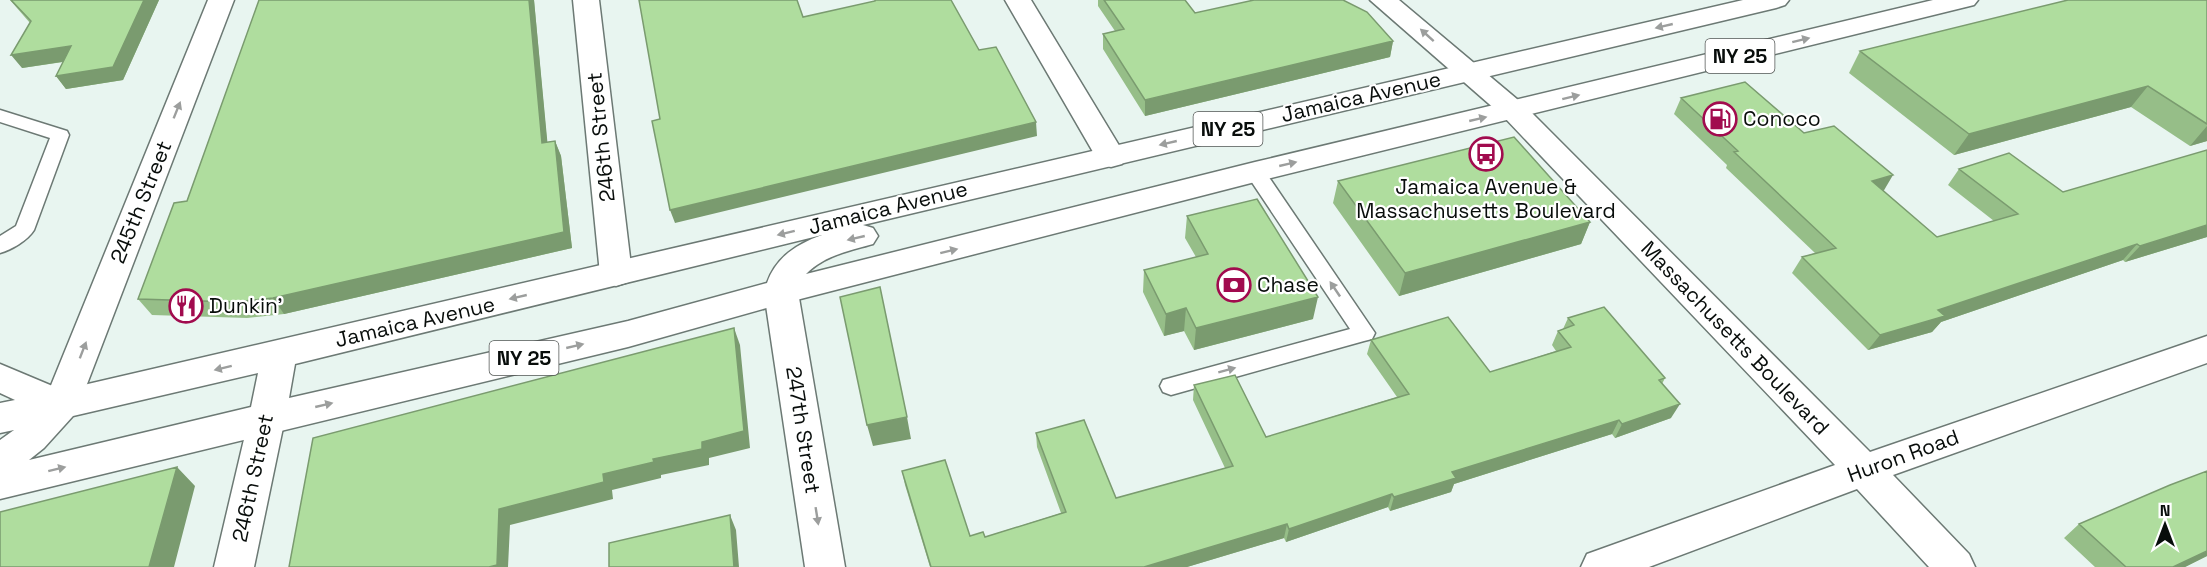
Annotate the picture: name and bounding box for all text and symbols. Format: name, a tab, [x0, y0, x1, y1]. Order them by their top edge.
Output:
one-way arrow	[1654, 22, 1673, 31]
one-way arrow	[1419, 28, 1434, 42]
one-way arrow	[1792, 35, 1811, 45]
road number: NY 25	[1706, 39, 1774, 73]
street label: Jamaica Avenue	[1278, 65, 1443, 128]
street label: 246th Street	[580, 71, 621, 203]
one-way arrow	[1562, 91, 1580, 101]
one-way arrow	[173, 101, 183, 119]
fuel station icon: Conoco	[1702, 101, 1738, 137]
place label: Conoco	[1743, 105, 1821, 132]
road number: NY 25	[1194, 112, 1262, 146]
one-way arrow	[1468, 114, 1487, 124]
bus stop icon: Jamaica Avenue & Massachusetts Boulevard	[1468, 136, 1504, 172]
street label: 245th Street	[104, 137, 177, 267]
one-way arrow	[1158, 139, 1177, 149]
one-way arrow	[1279, 159, 1298, 168]
place label: Jamaica Avenue & Massachusetts Boulevard	[1356, 173, 1616, 224]
street label: Jamaica Avenue	[805, 175, 970, 240]
one-way arrow	[776, 229, 795, 238]
one-way arrow	[847, 233, 865, 243]
street label: Massachusetts Boulevard	[1636, 235, 1835, 440]
one-way arrow	[940, 246, 958, 256]
bank icon: Chase	[1216, 267, 1252, 303]
place label: Chase	[1257, 271, 1319, 298]
one-way arrow	[1329, 281, 1340, 297]
restaurant icon: Dunkin'	[168, 288, 204, 324]
street label: Jamaica Avenue	[332, 290, 497, 353]
place label: Dunkin'	[209, 292, 283, 319]
one-way arrow	[509, 293, 527, 303]
one-way arrow	[78, 341, 88, 359]
road number: NY 25	[490, 341, 558, 375]
one-way arrow	[566, 341, 584, 351]
one-way arrow	[213, 363, 232, 373]
street label: 247th Street	[780, 364, 827, 495]
one-way arrow	[1218, 365, 1236, 375]
one-way arrow	[315, 399, 333, 409]
street label: 246th Street	[226, 411, 279, 544]
street label: Huron Road	[1843, 423, 1962, 488]
one-way arrow	[48, 464, 66, 474]
north arrow	[2135, 495, 2195, 555]
text: N	[2160, 500, 2170, 521]
one-way arrow	[813, 507, 822, 526]

